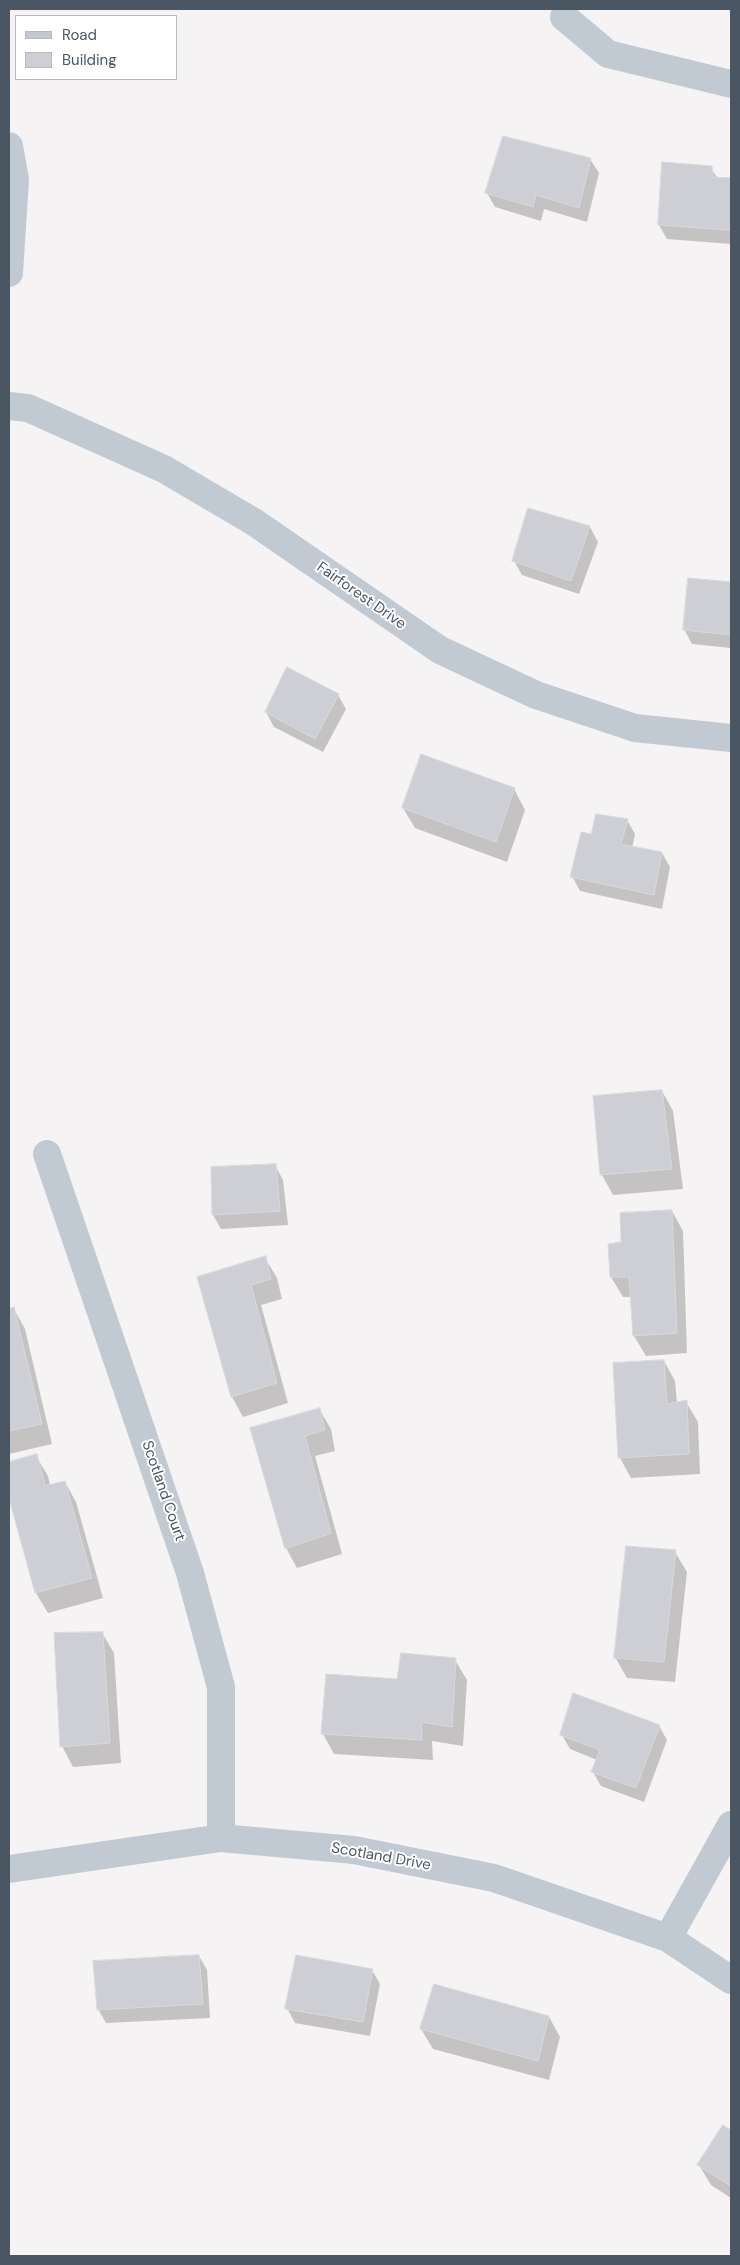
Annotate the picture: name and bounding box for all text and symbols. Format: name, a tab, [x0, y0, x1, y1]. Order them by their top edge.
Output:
legend	[15, 15, 178, 80]
text: Road	[62, 25, 97, 45]
text: Building	[62, 50, 117, 70]
street label: Fairforest Drive	[313, 559, 409, 633]
street label: Scotland Court	[137, 1438, 189, 1544]
street label: Scotland Drive	[330, 1839, 432, 1875]

